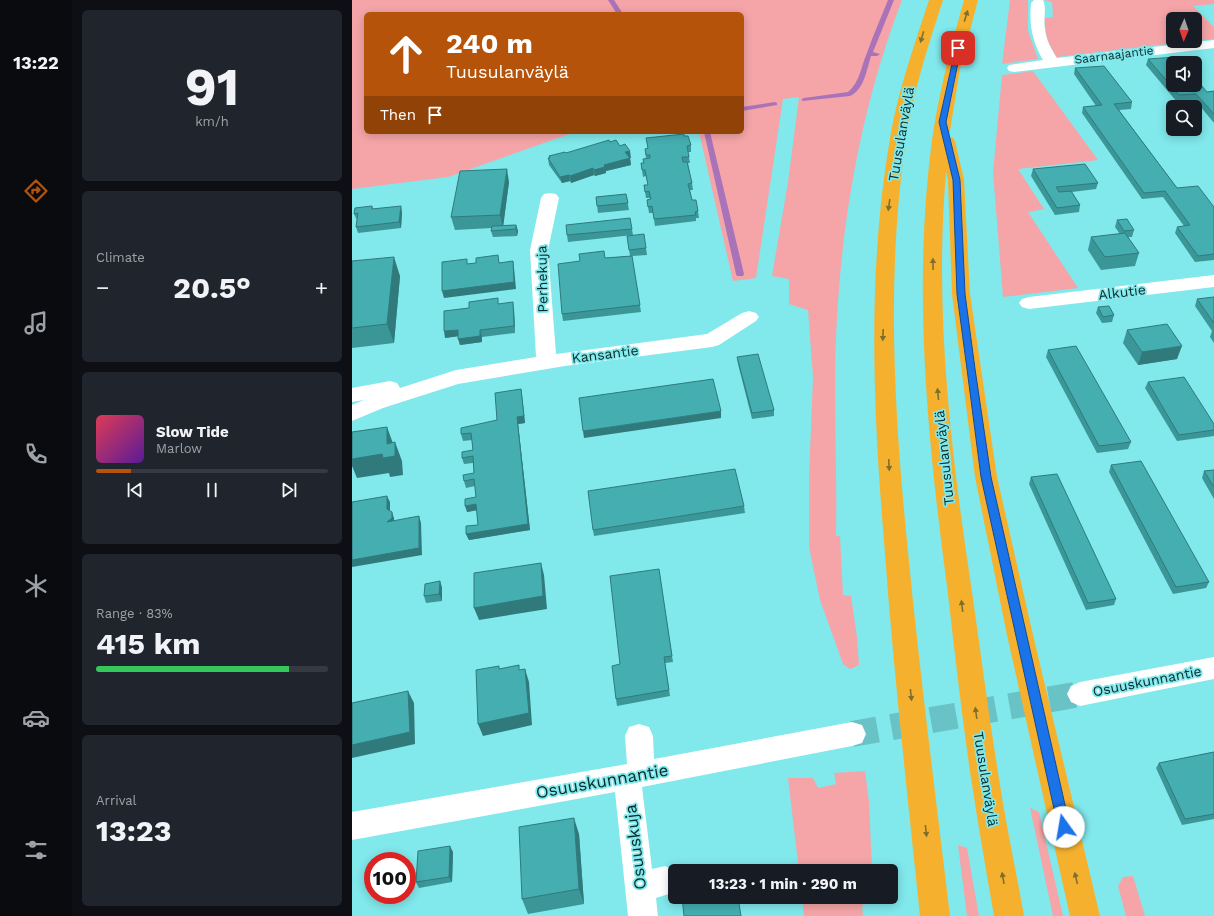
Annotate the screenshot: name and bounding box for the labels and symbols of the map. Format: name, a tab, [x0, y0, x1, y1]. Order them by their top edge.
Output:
one-way arrow	[963, 10, 969, 22]
north arrow	[1166, 12, 1202, 48]
one-way arrow	[919, 31, 925, 43]
pin	[941, 31, 975, 65]
street label: Saarnaajantie	[1074, 43, 1154, 67]
street label: Tuusulanväylä	[885, 85, 917, 182]
one-way arrow	[886, 199, 893, 211]
street label: Perhekuja	[533, 245, 551, 313]
one-way arrow	[930, 257, 936, 270]
street label: Alkutie	[1097, 281, 1147, 303]
one-way arrow	[879, 329, 886, 341]
street label: Kansantie	[571, 342, 639, 366]
one-way arrow	[935, 388, 941, 400]
street label: Tuusulanväylä	[931, 410, 957, 506]
one-way arrow	[886, 459, 892, 472]
one-way arrow	[958, 600, 965, 612]
street label: Osuuskunnantie	[1091, 663, 1203, 699]
one-way arrow	[907, 689, 914, 701]
one-way arrow	[973, 707, 979, 719]
street label: Tuusulanväylä	[971, 731, 1001, 828]
street label: Osuuskunnantie	[534, 759, 670, 803]
street label: Osuuskuja	[620, 803, 650, 891]
position arrow	[1043, 806, 1085, 848]
one-way arrow	[923, 825, 929, 837]
speed limit sign: 100	[364, 852, 416, 904]
one-way arrow	[999, 871, 1005, 884]
one-way arrow	[1073, 872, 1079, 884]

